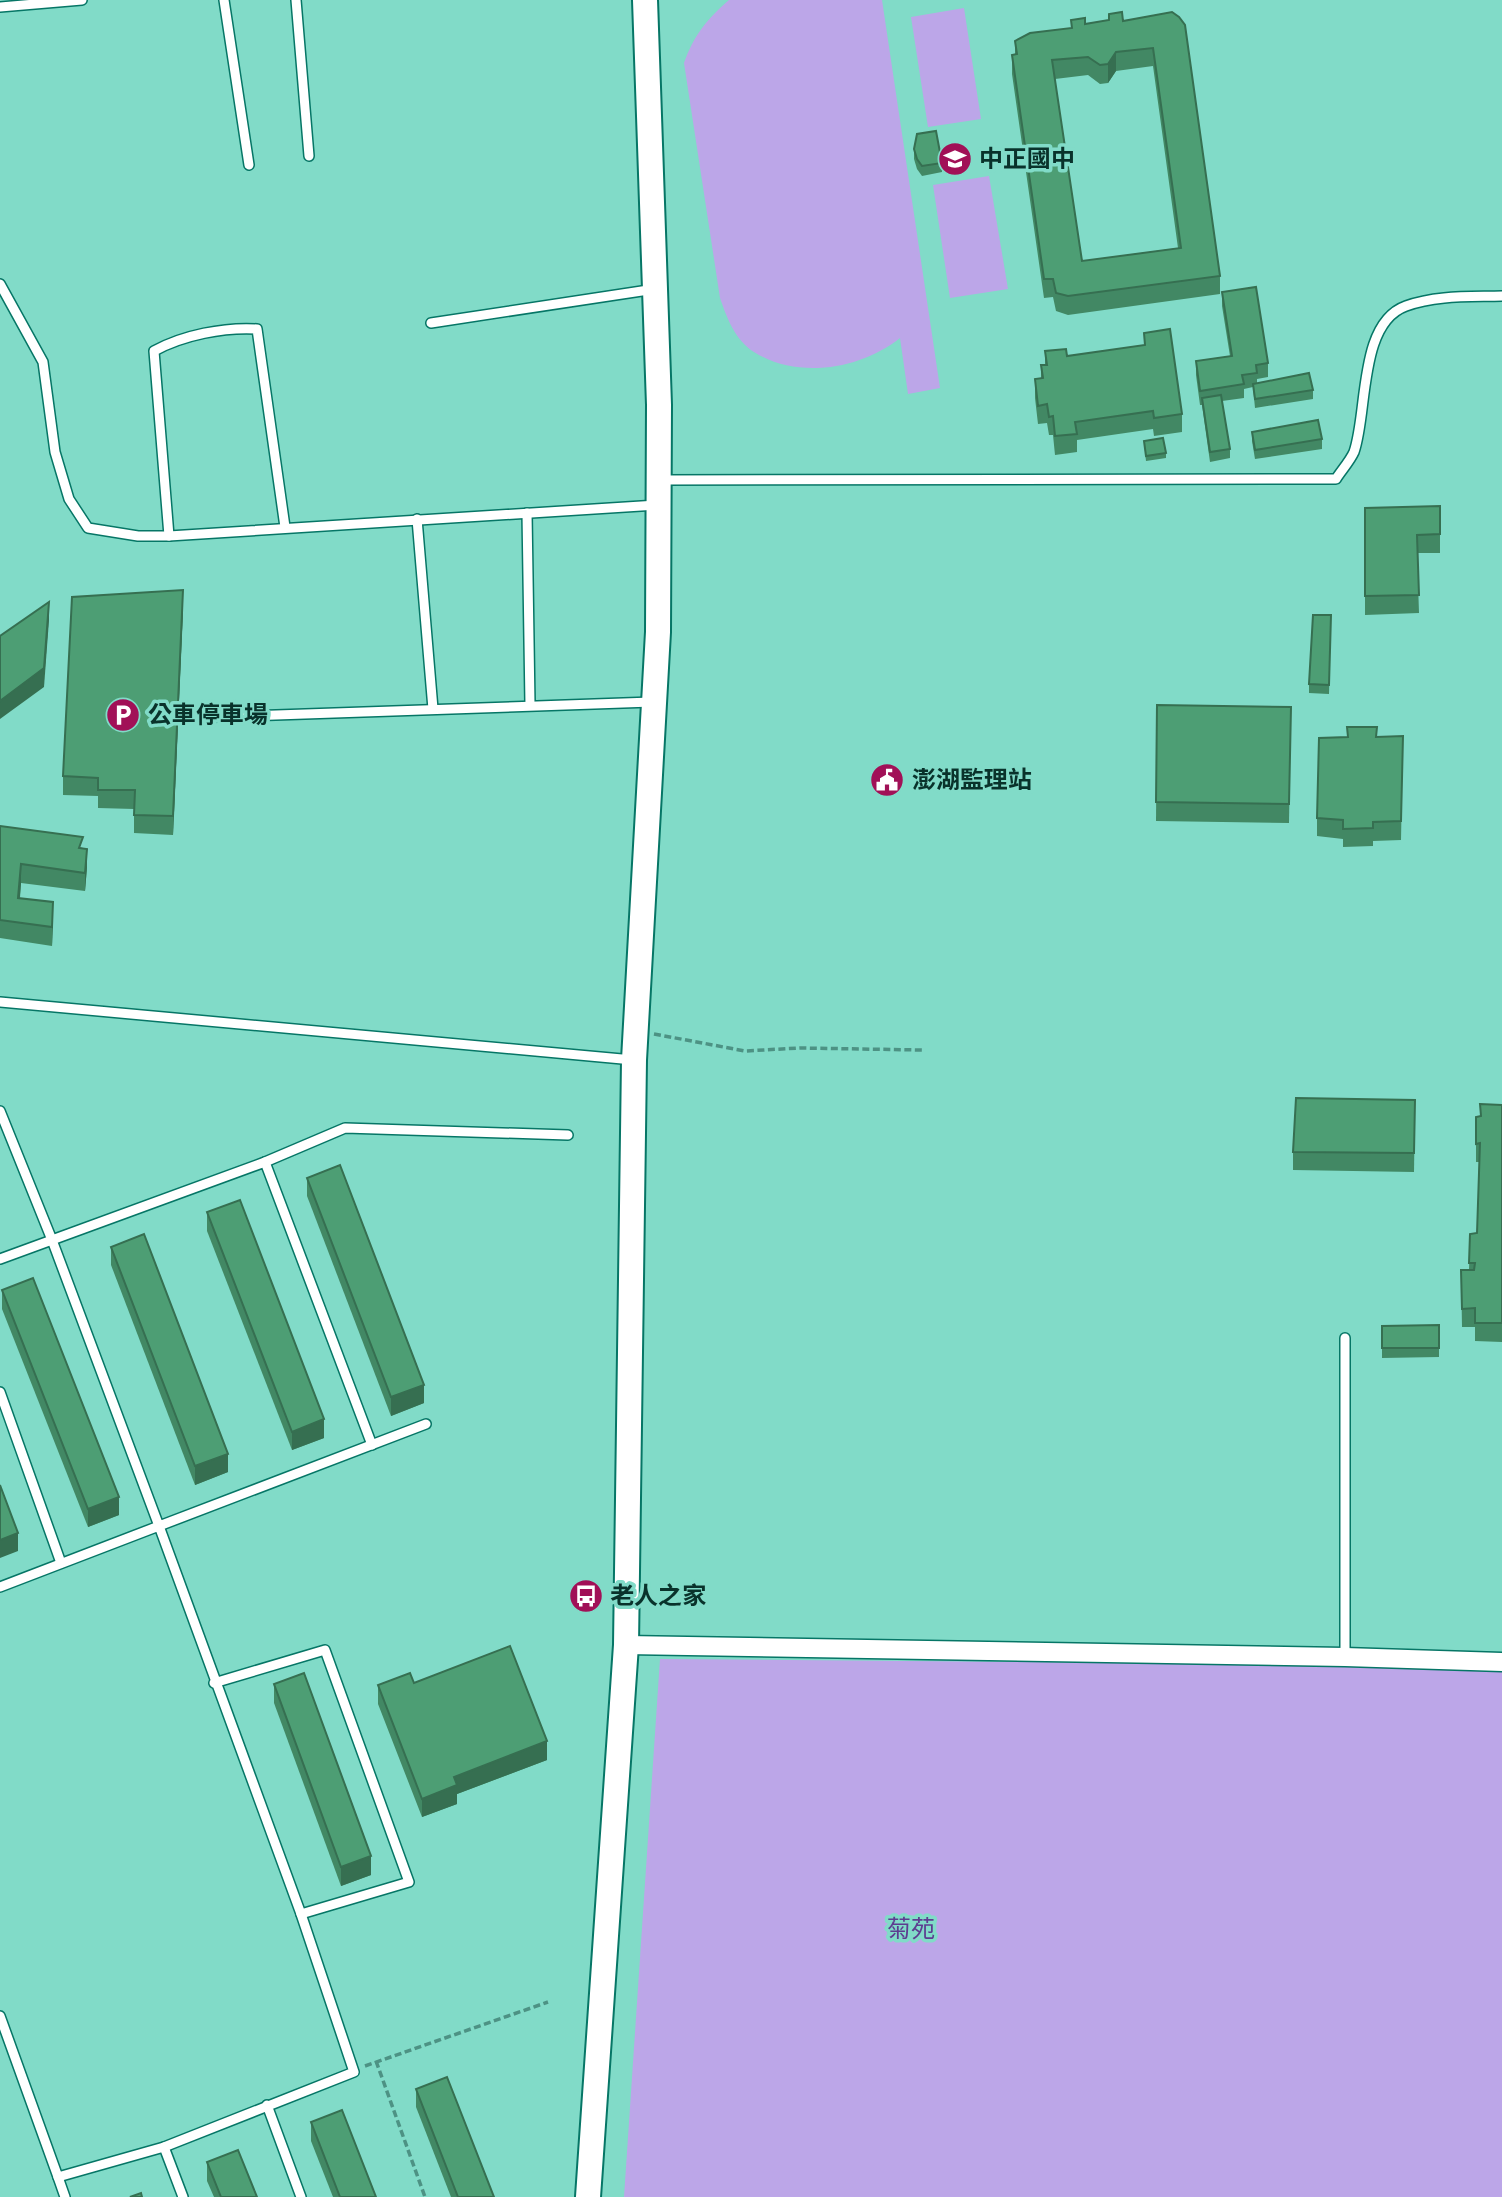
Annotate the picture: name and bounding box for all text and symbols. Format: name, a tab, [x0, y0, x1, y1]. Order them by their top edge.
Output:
school or university icon: 中正國中	[936, 140, 974, 178]
place label: 中正國中	[979, 144, 1075, 173]
parking icon: 公車停車場	[104, 696, 142, 734]
place label: 公車停車場	[148, 700, 268, 729]
public building icon: 澎湖監理站	[868, 761, 906, 799]
place label: 澎湖監理站	[912, 765, 1032, 794]
bus stop icon: 老人之家	[567, 1577, 605, 1615]
place label: 老人之家	[610, 1581, 706, 1610]
park label: 菊苑	[887, 1914, 935, 1943]

